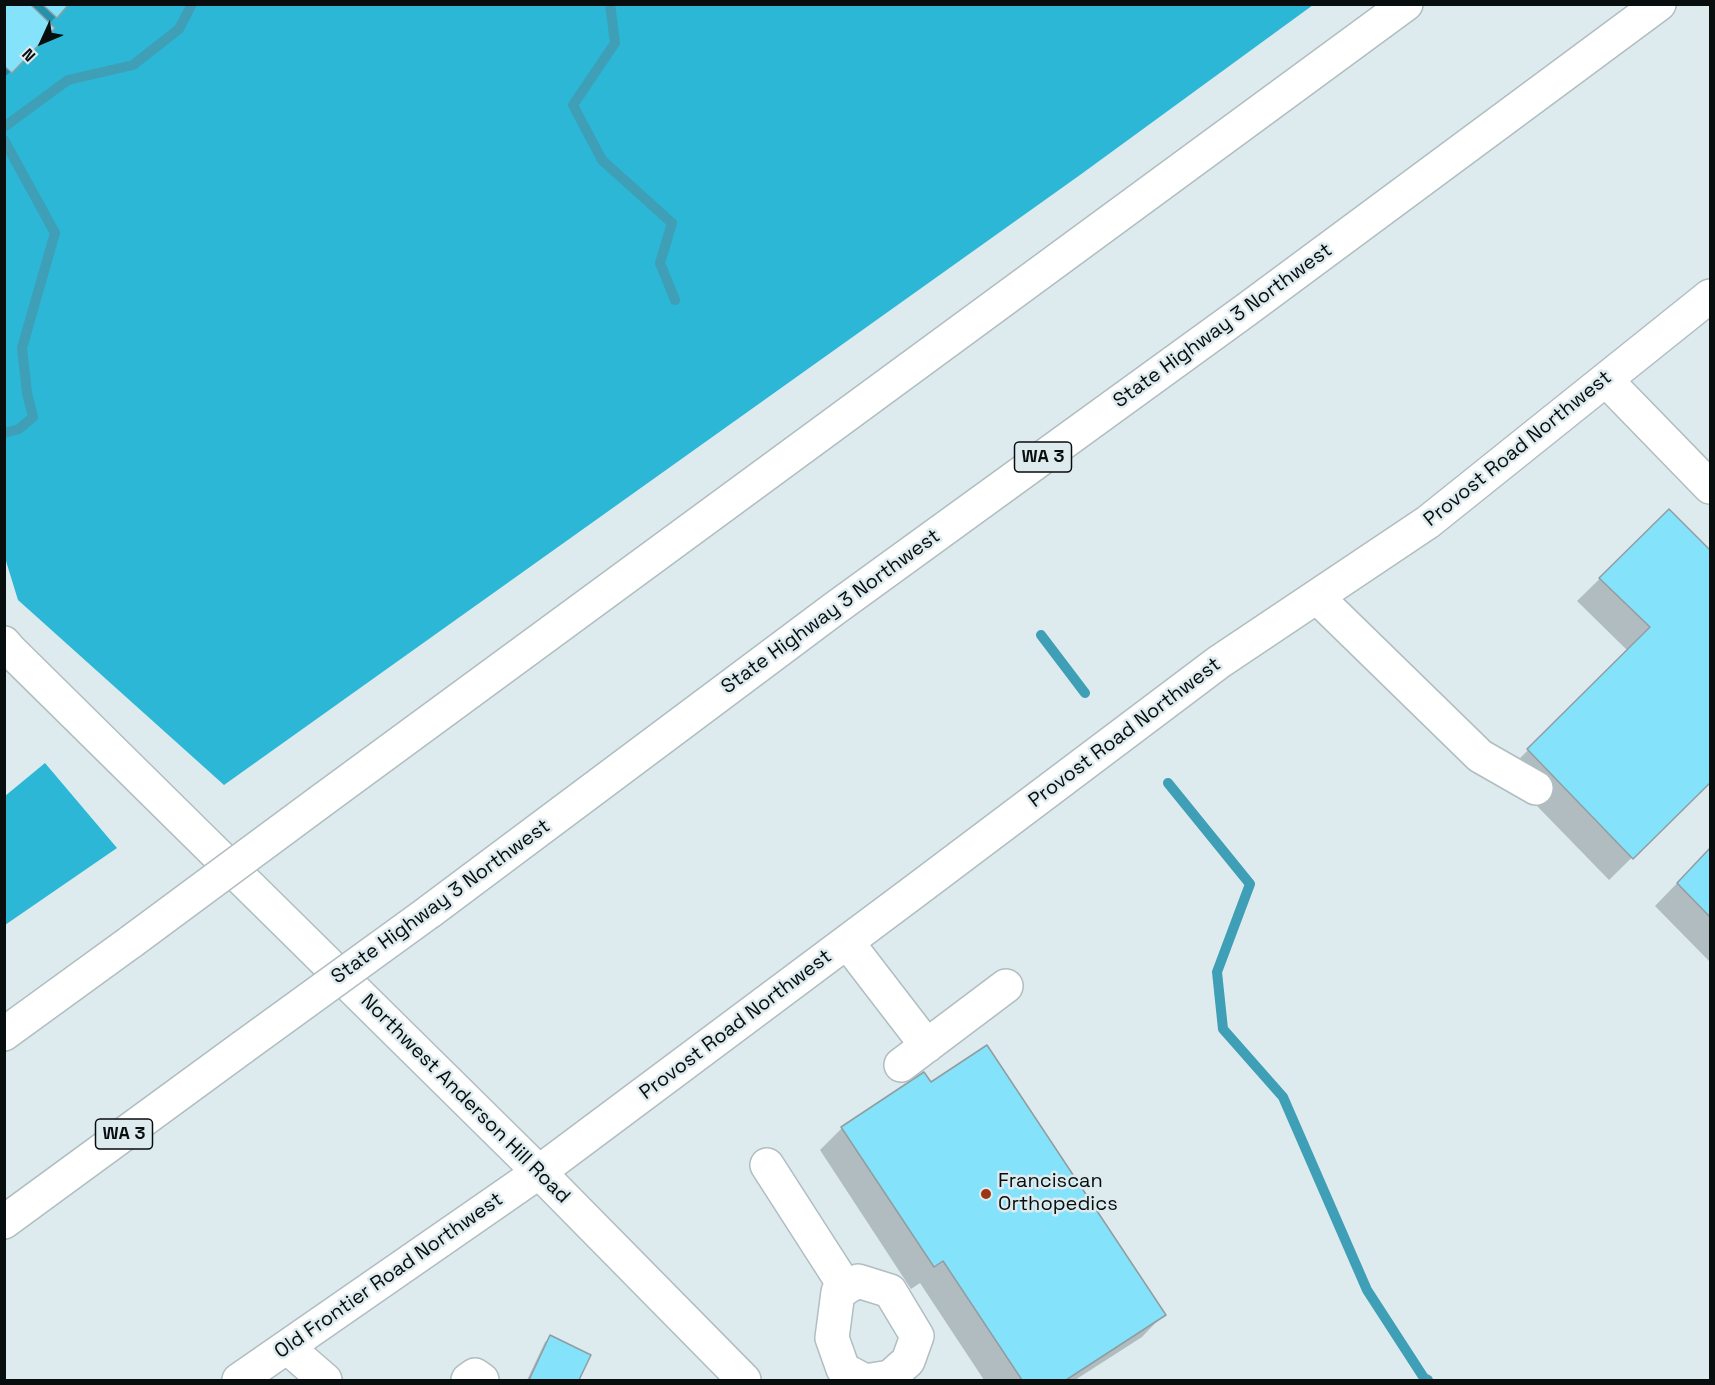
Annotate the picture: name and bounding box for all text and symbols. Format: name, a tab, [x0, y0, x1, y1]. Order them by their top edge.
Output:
north arrow	[12, 12, 72, 72]
text: N	[17, 44, 40, 66]
street label: State Highway 3 Northwest	[1109, 239, 1337, 413]
street label: Provost Road Northwest	[1419, 366, 1617, 532]
road number: WA 3	[1014, 442, 1072, 472]
street label: State Highway 3 Northwest	[717, 525, 945, 699]
street label: Provost Road Northwest	[1024, 653, 1226, 813]
street label: State Highway 3 Northwest	[327, 815, 555, 989]
street label: Provost Road Northwest	[635, 945, 837, 1105]
street label: Northwest Anderson Hill Road	[355, 989, 575, 1209]
road number: WA 3	[96, 1119, 152, 1149]
place label: Franciscan Orthopedics	[998, 1170, 1118, 1217]
marker: Franciscan Orthopedics	[979, 1187, 993, 1201]
street label: Old Frontier Road Northwest	[270, 1188, 508, 1364]

